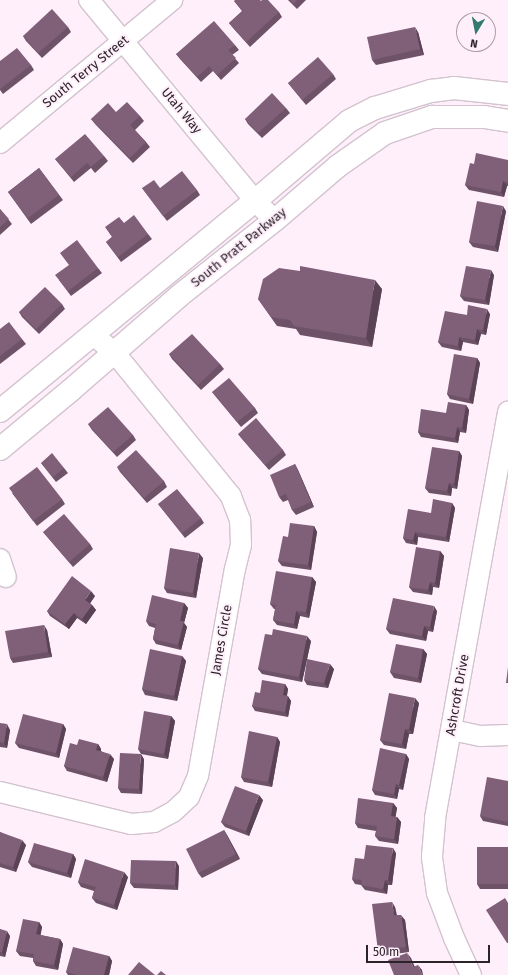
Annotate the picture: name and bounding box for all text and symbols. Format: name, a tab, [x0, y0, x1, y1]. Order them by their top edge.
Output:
north arrow	[456, 12, 496, 52]
street label: South Terry Street	[40, 33, 132, 111]
text: N	[469, 36, 479, 50]
street label: Utah Way	[157, 85, 205, 137]
street label: South Pratt Parkway	[188, 205, 290, 291]
street label: James Circle	[208, 603, 236, 677]
street label: Ashcroft Drive	[443, 653, 473, 737]
scale bar	[368, 937, 492, 963]
text: 50 m	[373, 945, 399, 959]

